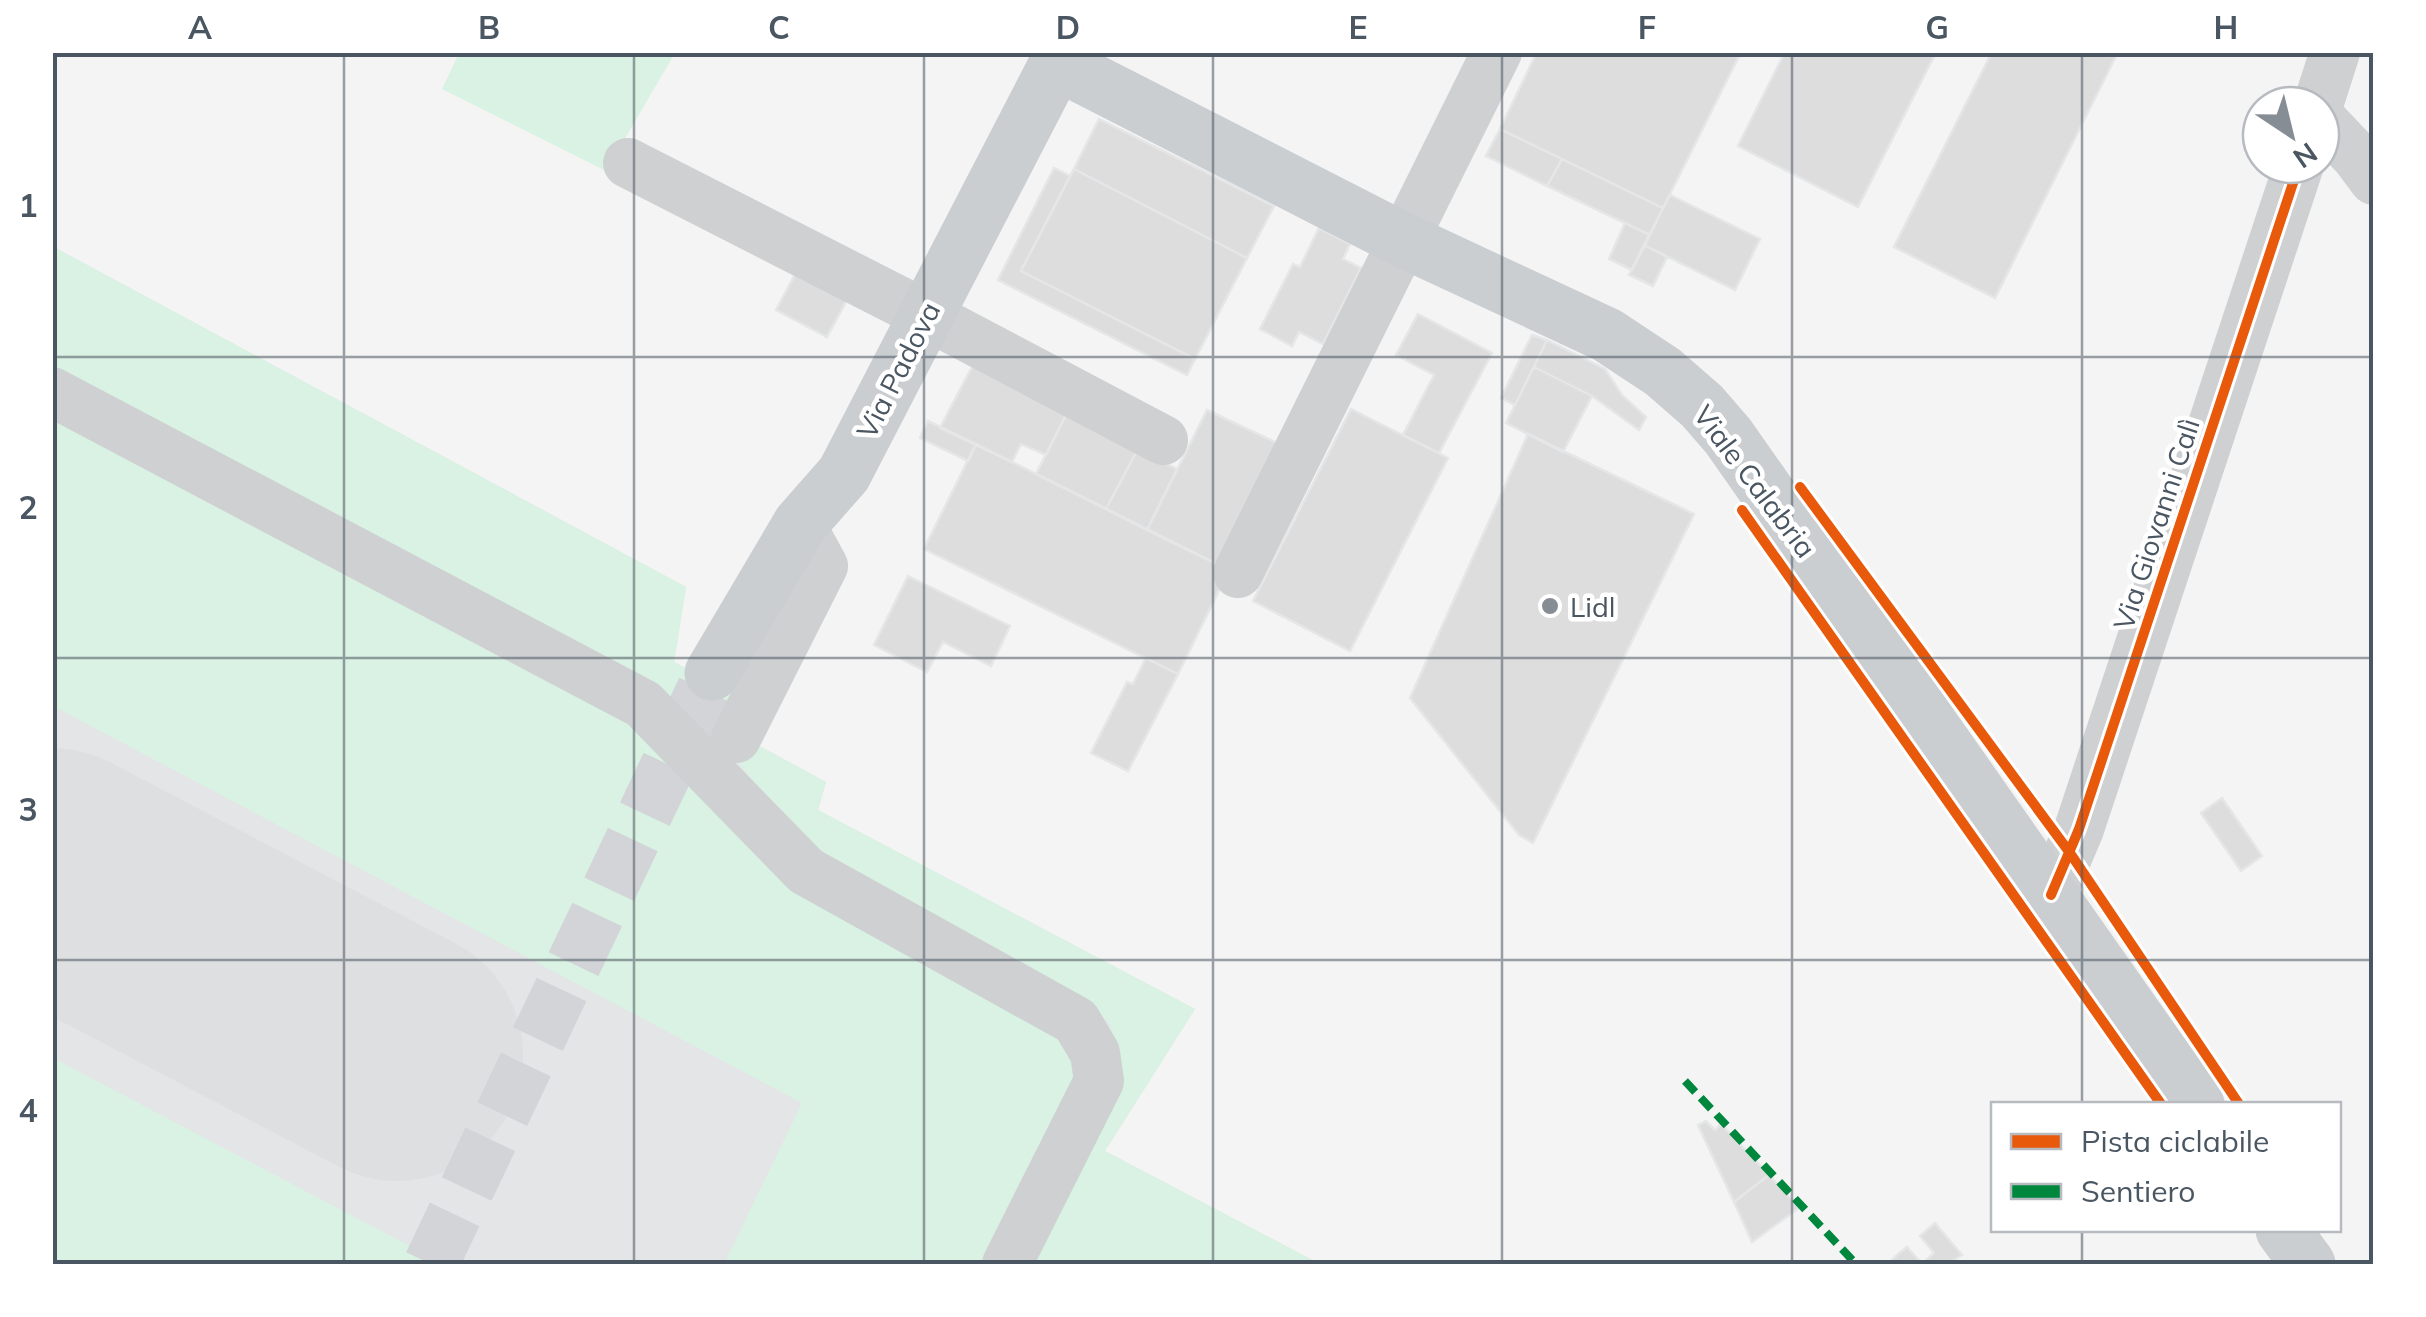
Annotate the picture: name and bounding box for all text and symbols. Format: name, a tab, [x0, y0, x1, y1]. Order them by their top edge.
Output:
text: A	[188, 7, 212, 47]
text: B	[478, 7, 500, 47]
text: C	[768, 7, 790, 47]
text: D	[1056, 7, 1080, 47]
text: E	[1348, 7, 1368, 47]
text: F	[1638, 7, 1656, 47]
text: G	[1925, 7, 1949, 47]
text: H	[2214, 7, 2238, 47]
north arrow	[2241, 85, 2341, 185]
text: N	[2287, 135, 2324, 176]
text: 1	[18, 185, 38, 225]
street label: Via Padova	[849, 296, 947, 444]
street label: Viale Calabria	[1686, 398, 1824, 564]
street label: Via Giovanni Calì	[2105, 414, 2207, 634]
text: 2	[18, 487, 38, 527]
place label: Lidl	[1570, 589, 1615, 624]
marker: Lidl	[1539, 595, 1561, 617]
text: 3	[18, 789, 38, 829]
text: 4	[18, 1090, 38, 1130]
legend	[1991, 1102, 2341, 1232]
text: Pista ciclabile	[2081, 1122, 2269, 1160]
text: Sentiero	[2081, 1172, 2195, 1210]

